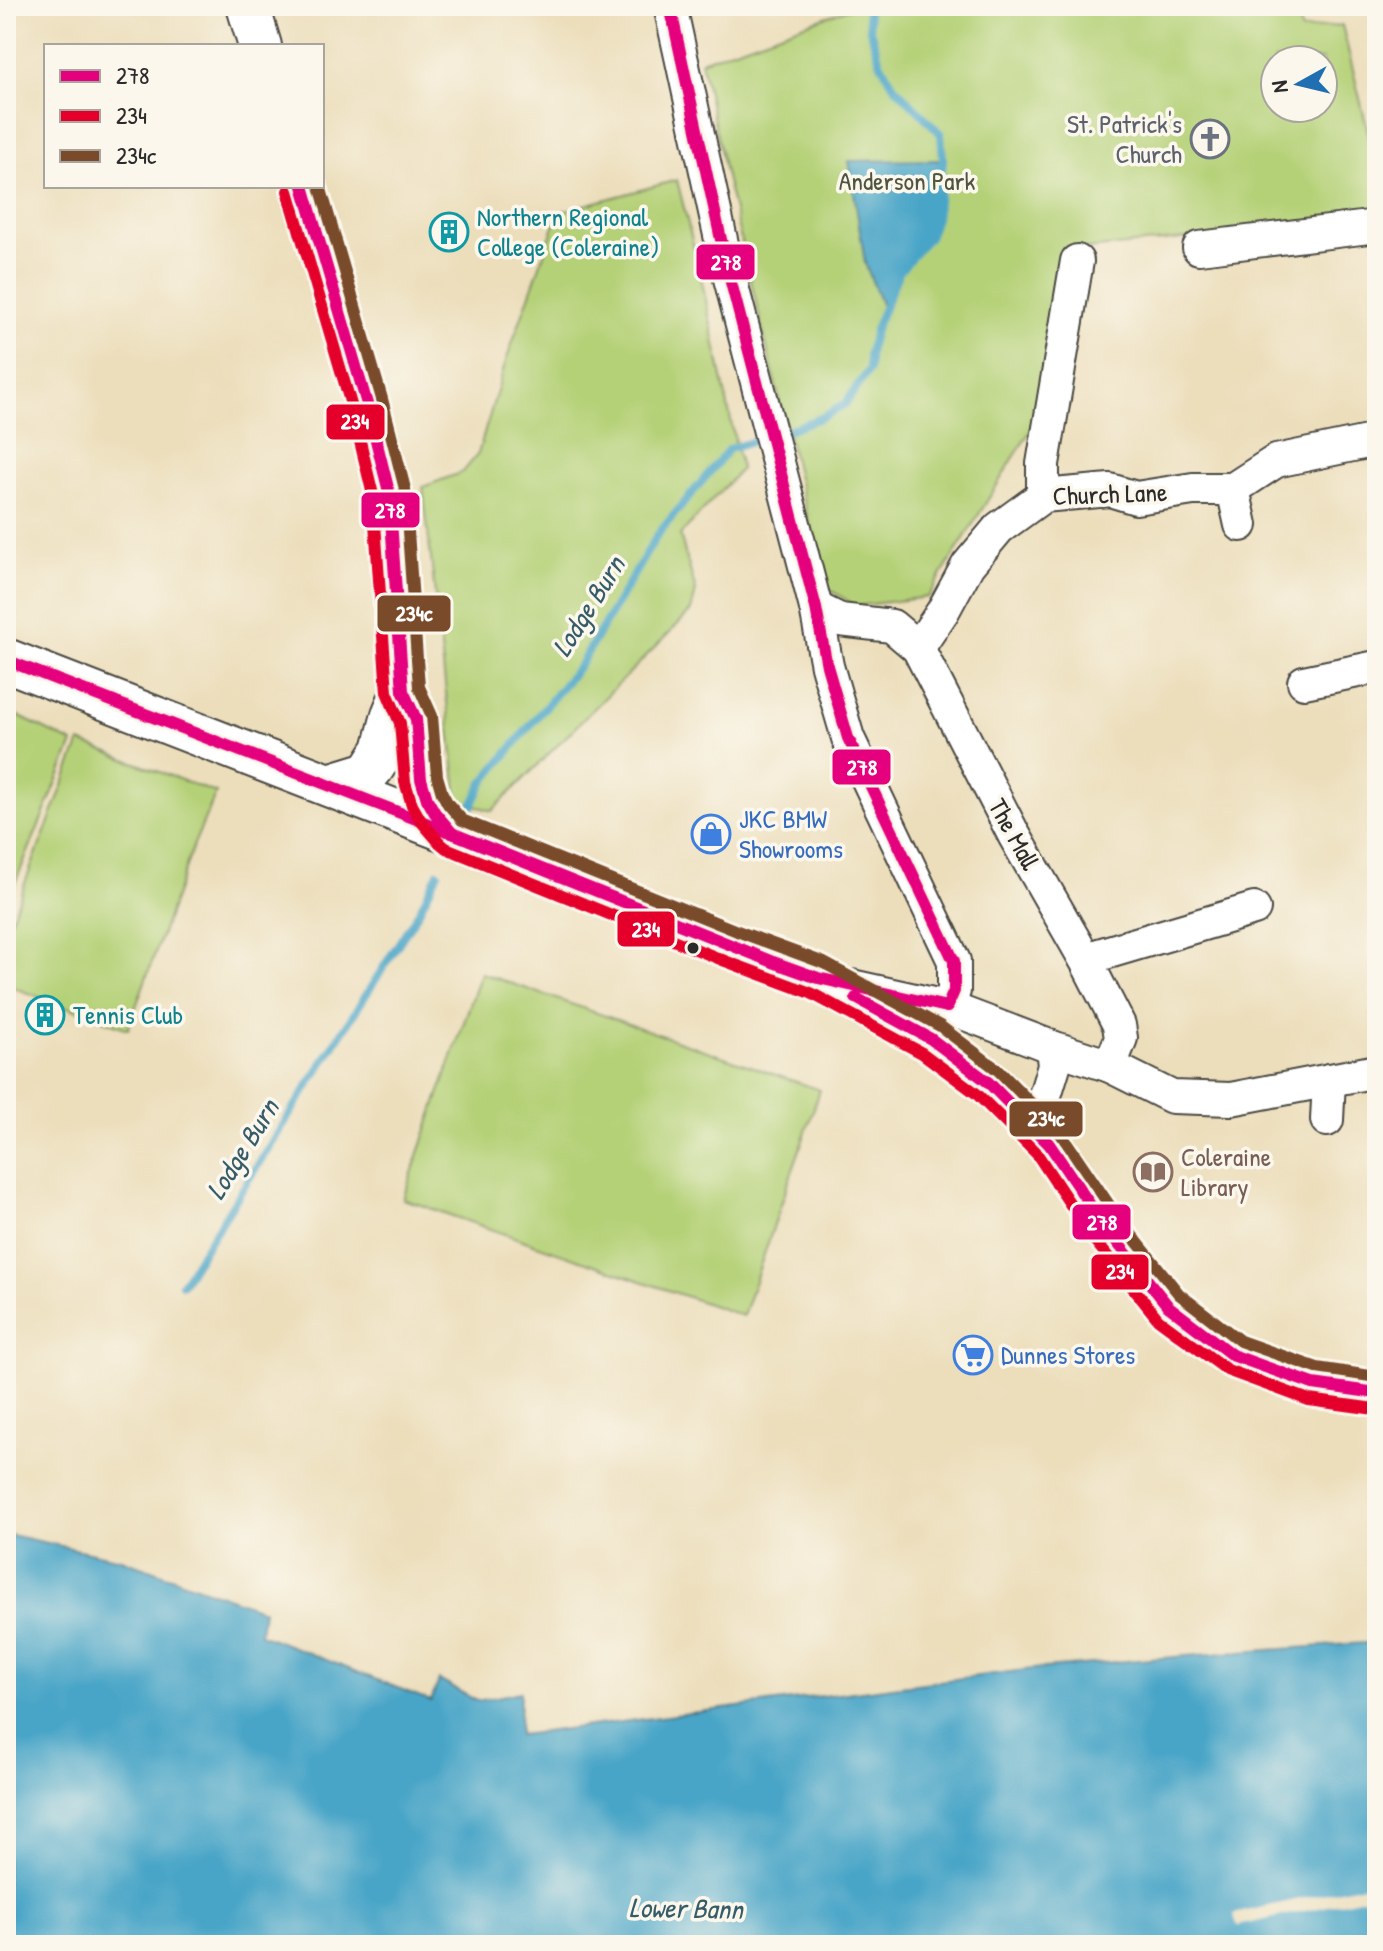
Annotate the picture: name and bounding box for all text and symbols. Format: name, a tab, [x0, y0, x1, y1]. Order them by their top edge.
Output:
legend	[44, 44, 324, 188]
north arrow	[1259, 44, 1339, 124]
text: 278	[116, 59, 150, 91]
text: N	[1263, 79, 1295, 95]
text: 234	[116, 99, 147, 131]
place label: St. Patrick's Church	[1067, 106, 1182, 171]
church icon: St. Patrick's Church	[1189, 118, 1231, 160]
text: 234c	[116, 139, 157, 171]
park label: Anderson Park	[839, 163, 976, 198]
place label: Northern Regional College (Coleraine)	[477, 199, 659, 264]
building icon: Northern Regional College (Coleraine)	[428, 211, 470, 253]
line badge: 278	[695, 243, 756, 281]
text: 278	[711, 247, 742, 277]
line badge: 234	[325, 403, 386, 441]
text: 234	[341, 406, 369, 436]
street label: Church Lane	[1052, 474, 1168, 513]
line badge: 278	[360, 491, 421, 529]
text: 278	[375, 495, 406, 525]
water label: Lodge Burn	[542, 547, 635, 663]
line badge: 234c	[376, 594, 452, 633]
text: 234c	[396, 598, 433, 628]
line badge: 278	[831, 748, 892, 786]
text: 278	[847, 752, 878, 782]
street label: The Mall	[981, 792, 1049, 876]
place label: JKC BMW Showrooms	[739, 801, 843, 866]
shop icon: JKC BMW Showrooms	[690, 813, 732, 855]
line badge: 234	[616, 910, 676, 948]
text: 234	[632, 914, 660, 944]
unlabelled marker	[685, 940, 701, 956]
building icon: Tennis Club	[24, 994, 66, 1036]
place label: Tennis Club	[73, 997, 183, 1032]
water label: Lodge Burn	[196, 1090, 289, 1206]
line badge: 234c	[1008, 1100, 1084, 1138]
text: 234c	[1028, 1103, 1065, 1133]
place label: Coleraine Library	[1181, 1139, 1271, 1204]
library icon: Coleraine Library	[1132, 1151, 1174, 1193]
line badge: 278	[1071, 1203, 1132, 1241]
text: 278	[1087, 1207, 1118, 1237]
line badge: 234	[1090, 1253, 1150, 1291]
text: 234	[1106, 1256, 1134, 1286]
supermarket icon: Dunnes Stores	[952, 1334, 994, 1376]
place label: Dunnes Stores	[1001, 1337, 1135, 1372]
water label: Lower Bann	[629, 1888, 745, 1928]

